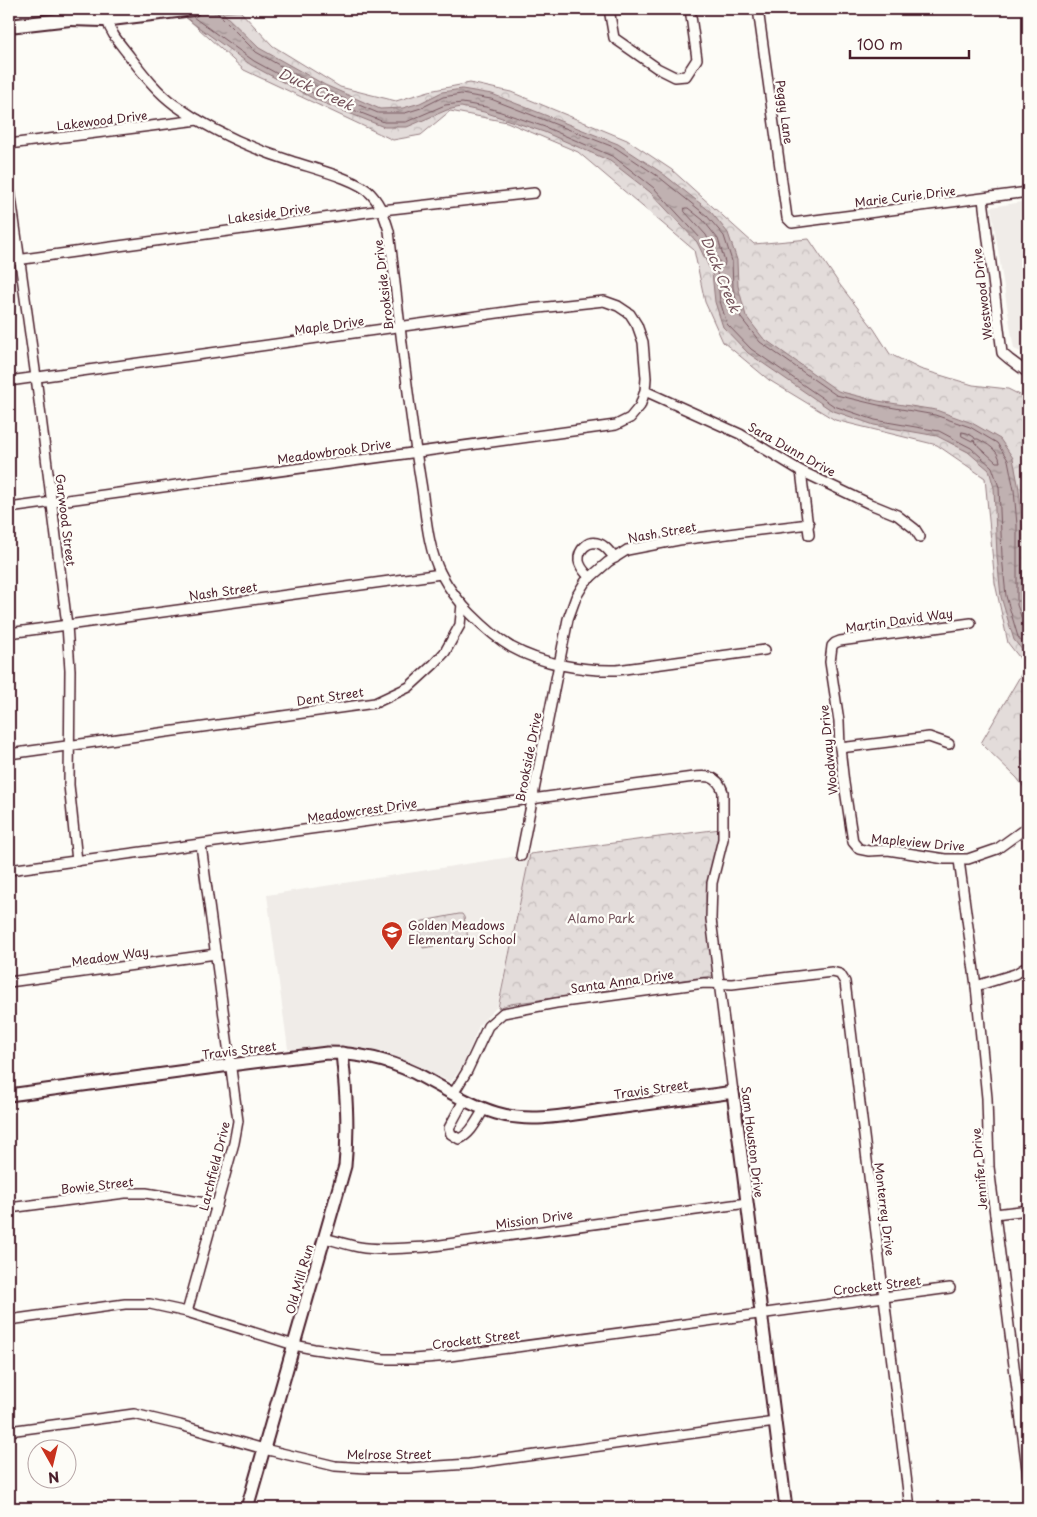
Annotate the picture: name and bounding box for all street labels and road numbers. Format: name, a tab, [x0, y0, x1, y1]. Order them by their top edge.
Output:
street label: Peggy Lane	[772, 79, 798, 146]
street label: Lakewood Drive	[56, 106, 148, 134]
street label: Marie Curie Drive	[854, 181, 957, 211]
street label: Lakeside Drive	[227, 198, 312, 228]
street label: Brookside Drive	[369, 239, 397, 331]
street label: Westwood Drive	[967, 247, 997, 341]
street label: Maple Drive	[293, 311, 365, 339]
street label: Sara Dunn Drive	[745, 417, 839, 481]
street label: Meadowbrook Drive	[276, 434, 392, 468]
street label: Garwood Street	[51, 473, 81, 567]
street label: Nash Street	[626, 517, 698, 547]
street label: Nash Street	[188, 577, 259, 605]
street label: Martin David Way	[844, 604, 954, 636]
street label: Dent Street	[295, 682, 365, 710]
street label: Woodway Drive	[814, 704, 842, 796]
street label: Brookside Drive	[510, 711, 546, 803]
street label: Meadowcrest Drive	[306, 793, 418, 827]
street label: Mapleview Drive	[870, 829, 966, 855]
street label: Meadow Way	[70, 942, 150, 970]
street label: Santa Anna Drive	[569, 965, 675, 997]
street label: Travis Street	[201, 1036, 277, 1064]
street label: Travis Street	[613, 1075, 689, 1103]
street label: Sam Houston Drive	[737, 1085, 769, 1199]
street label: Larchfield Drive	[194, 1119, 234, 1213]
street label: Jennifer Drive	[966, 1127, 992, 1211]
street label: Monterrey Drive	[870, 1161, 900, 1257]
street label: Bowie Street	[60, 1172, 134, 1198]
street label: Mission Drive	[494, 1205, 574, 1233]
street label: Old Mill Run	[280, 1242, 318, 1316]
street label: Crockett Street	[832, 1271, 922, 1299]
street label: Crockett Street	[431, 1325, 521, 1353]
street label: Melrose Street	[347, 1445, 431, 1463]

